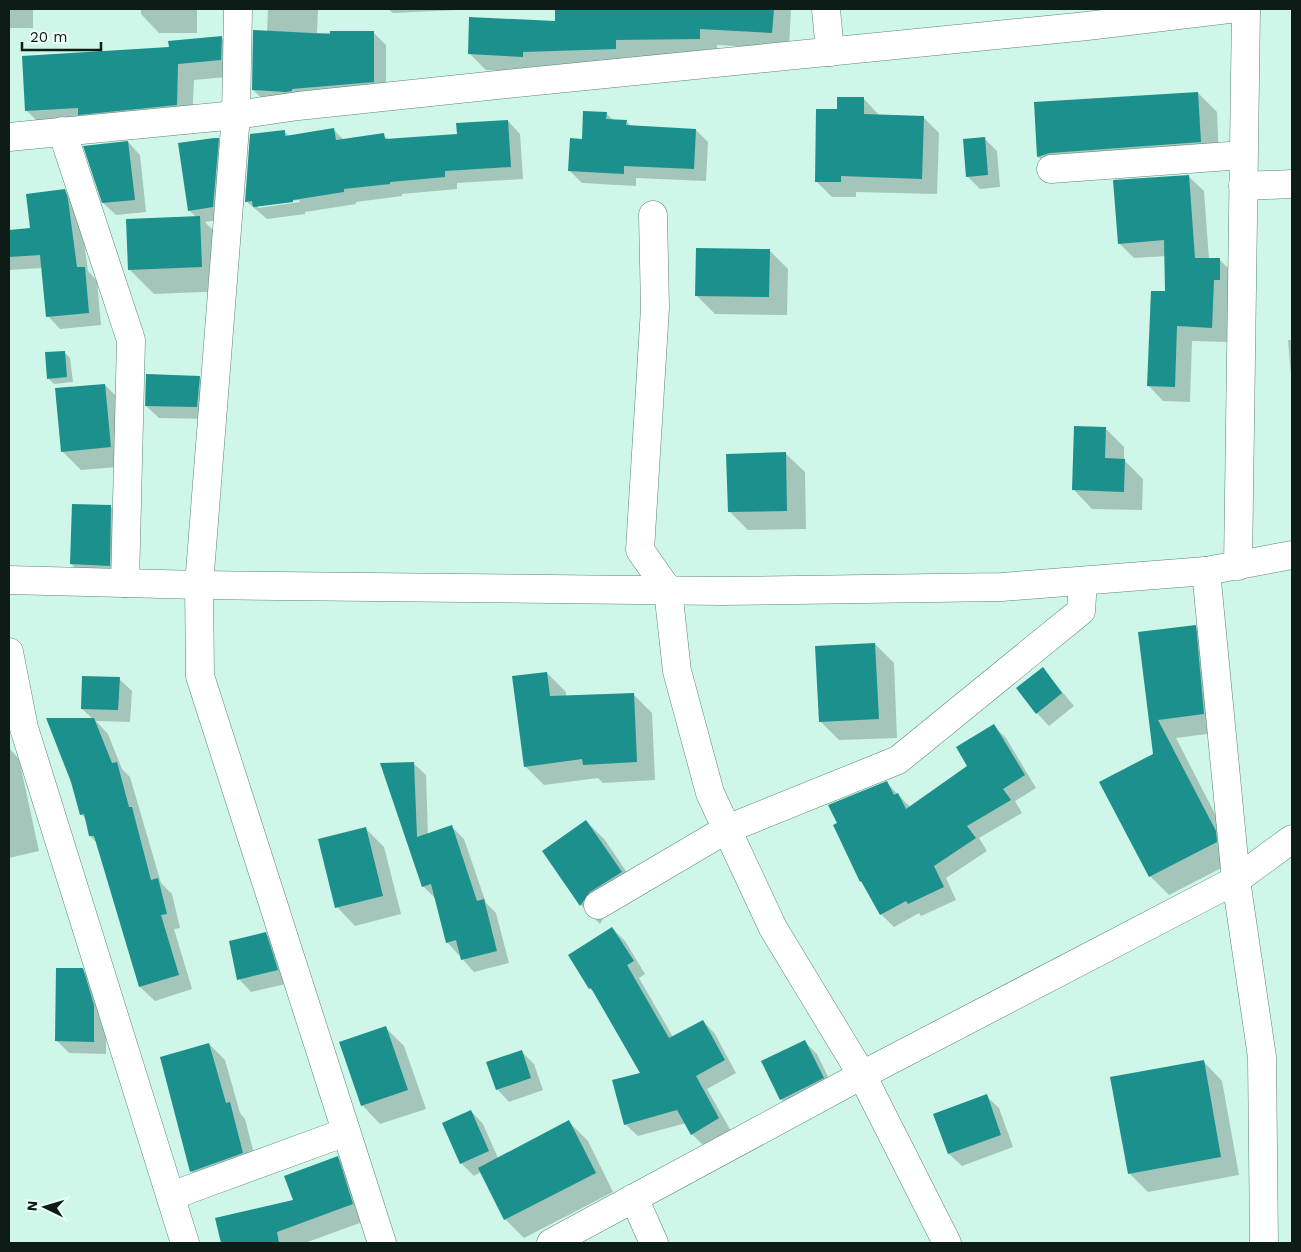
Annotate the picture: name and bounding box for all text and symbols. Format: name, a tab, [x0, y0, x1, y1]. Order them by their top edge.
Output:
scale bar	[22, 20, 101, 52]
text: 20 m	[30, 28, 68, 46]
north arrow	[20, 1182, 70, 1232]
text: N	[24, 1200, 40, 1212]

